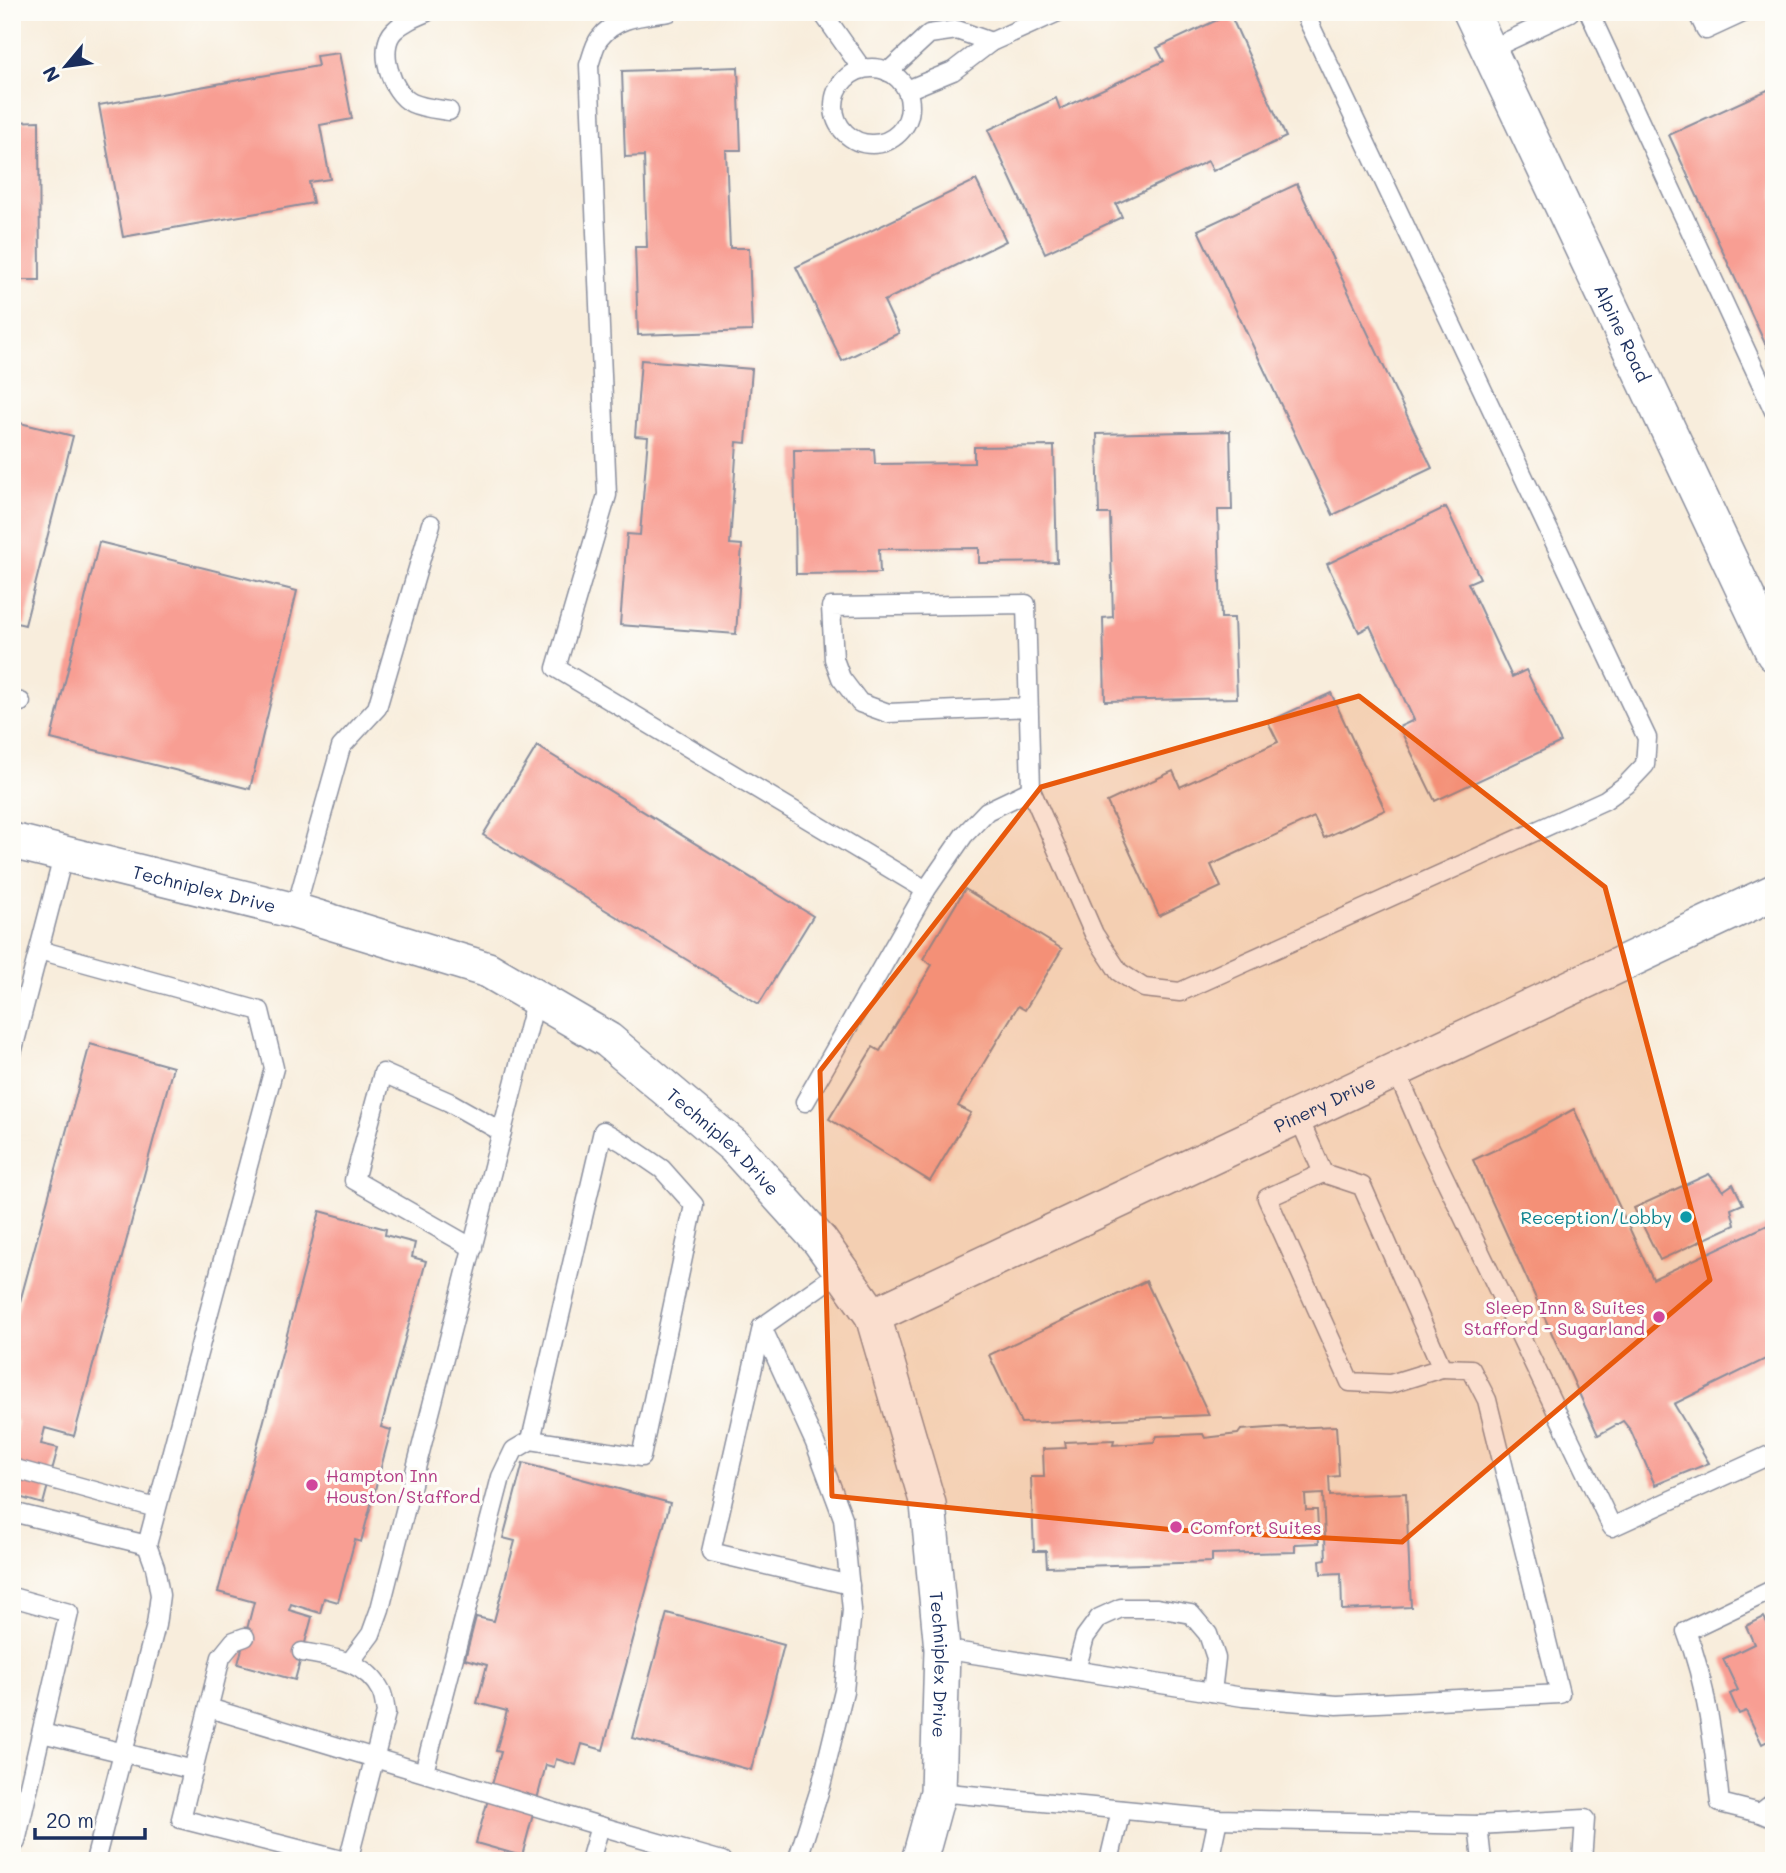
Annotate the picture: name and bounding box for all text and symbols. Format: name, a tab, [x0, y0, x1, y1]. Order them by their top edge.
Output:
north arrow	[32, 32, 102, 102]
text: N	[36, 62, 65, 87]
street label: Alpine Road	[1589, 280, 1656, 386]
street label: Techniplex Drive	[130, 859, 278, 918]
street label: Pinery Drive	[1270, 1069, 1379, 1138]
street label: Techniplex Drive	[662, 1083, 785, 1200]
place label: Reception/Lobby	[1520, 1205, 1672, 1229]
marker: Reception/Lobby	[1678, 1209, 1694, 1225]
place label: Sleep Inn & Suites Stafford - Sugarland	[1464, 1295, 1645, 1340]
marker: Sleep Inn & Suites Stafford - Sugarland	[1651, 1309, 1667, 1325]
place label: Hampton Inn Houston/Stafford	[326, 1463, 481, 1508]
marker: Hampton Inn Houston/Stafford	[304, 1477, 320, 1493]
place label: Comfort Suites	[1190, 1515, 1322, 1539]
marker: Comfort Suites	[1168, 1519, 1184, 1535]
street label: Techniplex Drive	[924, 1590, 954, 1738]
scale bar	[35, 1796, 145, 1840]
text: 20 m	[46, 1806, 94, 1833]

